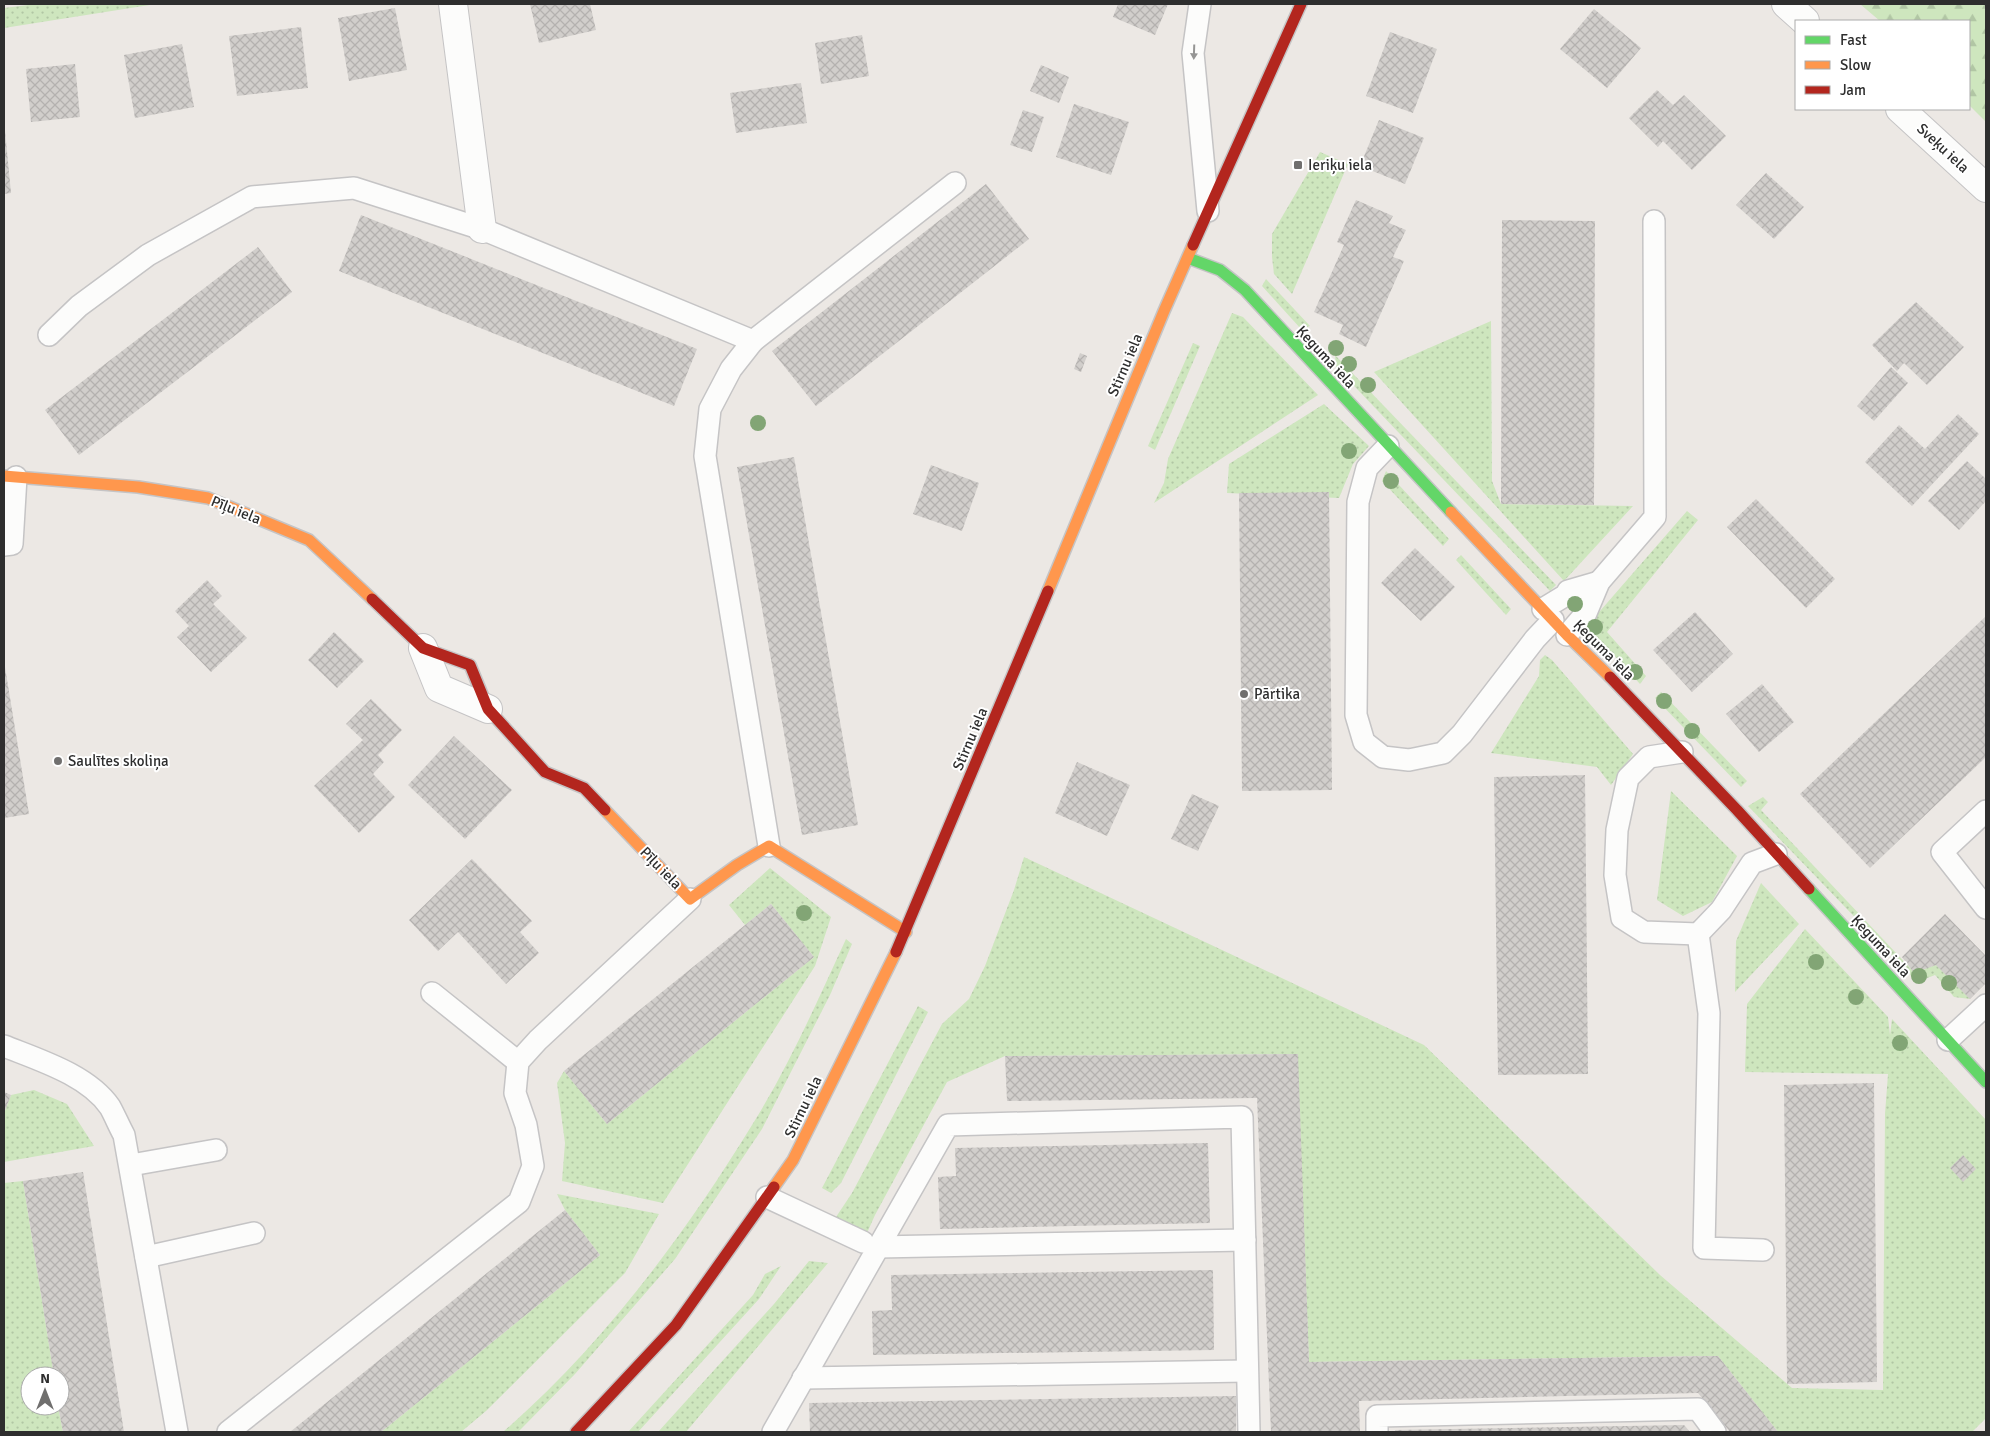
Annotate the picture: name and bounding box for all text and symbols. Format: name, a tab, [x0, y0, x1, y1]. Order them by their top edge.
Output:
legend	[1795, 20, 1970, 110]
text: Fast	[1840, 31, 1867, 49]
one-way arrow	[1189, 44, 1197, 60]
text: Slow	[1840, 56, 1871, 74]
text: Jam	[1840, 81, 1866, 99]
street label: Sveķu iela	[1913, 119, 1973, 177]
place label: Ieriķu iela	[1308, 156, 1372, 175]
marker: Ieriķu iela	[1292, 159, 1304, 171]
street label: Ķeguma iela	[1292, 322, 1359, 393]
street label: Stirnu iela	[1104, 331, 1146, 399]
street label: Pīļu iela	[208, 492, 263, 529]
street label: Ķeguma iela	[1569, 616, 1638, 685]
place label: Pārtika	[1254, 685, 1300, 703]
marker: Pārtika	[1238, 688, 1250, 700]
street label: Stirnu iela	[949, 705, 991, 773]
place label: Saulītes skoliņa	[68, 752, 169, 771]
marker: Saulītes skoliņa	[52, 755, 64, 767]
street label: Pīļu iela	[636, 843, 686, 894]
street label: Ķeguma iela	[1847, 911, 1914, 982]
street label: Stirnu iela	[780, 1073, 826, 1141]
north arrow	[20, 1366, 70, 1416]
text: N	[40, 1370, 50, 1387]

